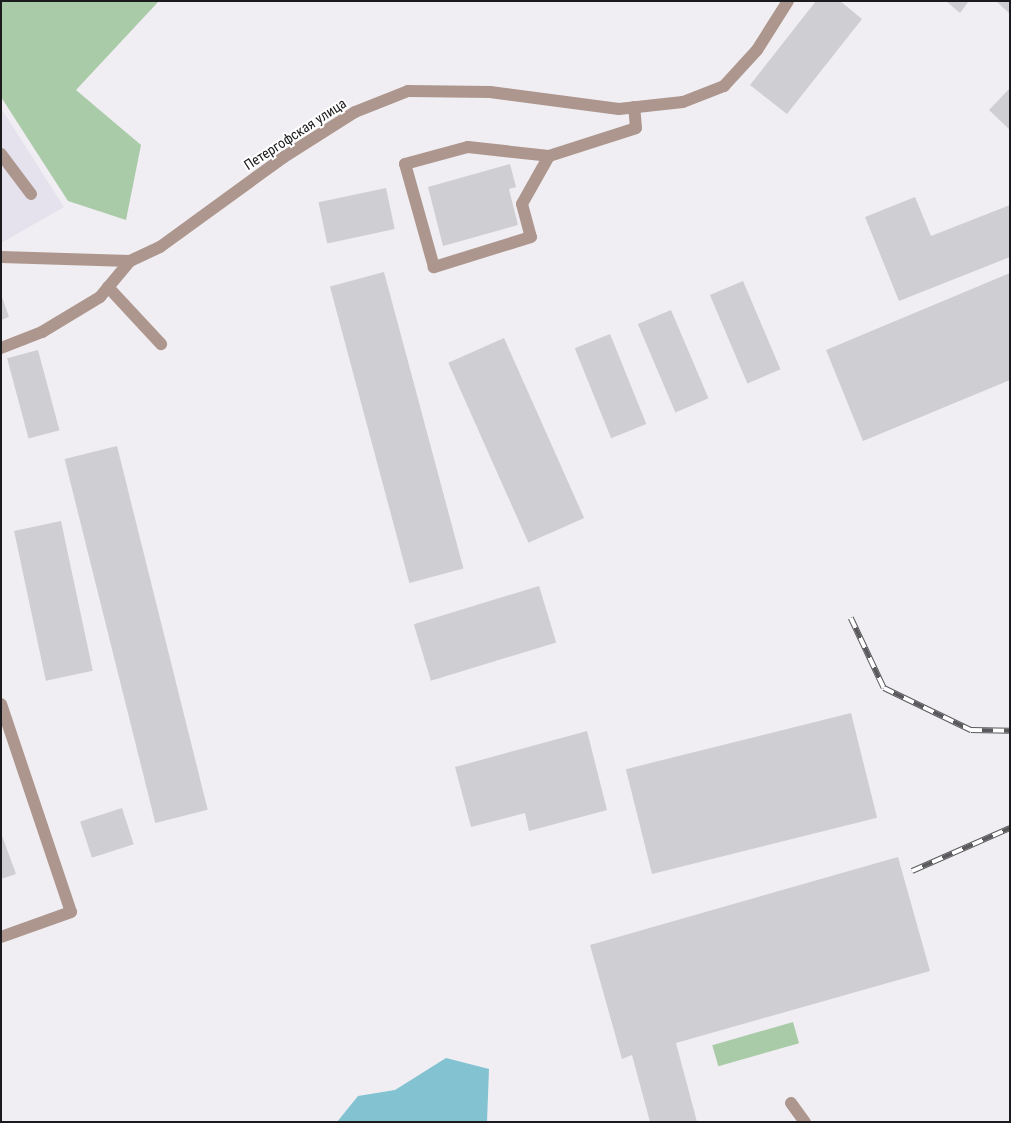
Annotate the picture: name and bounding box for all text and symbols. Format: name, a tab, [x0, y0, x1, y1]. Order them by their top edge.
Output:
street label: Петергофская улица	[241, 95, 349, 173]

